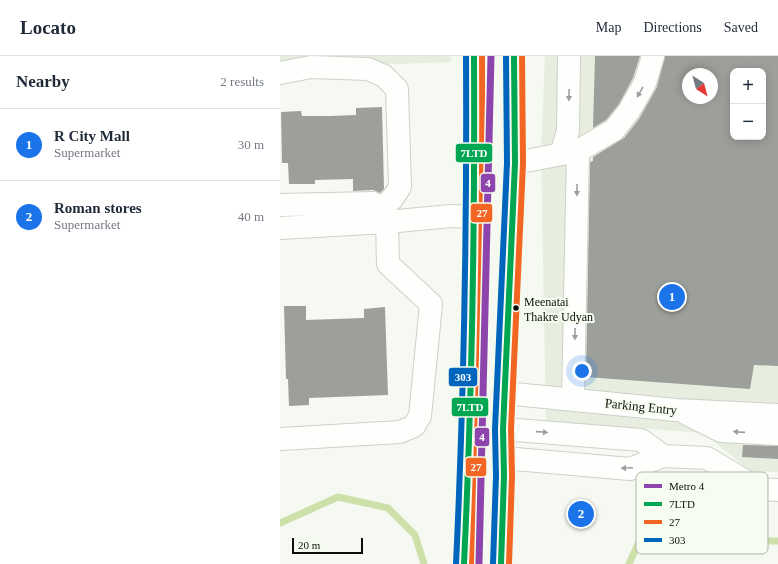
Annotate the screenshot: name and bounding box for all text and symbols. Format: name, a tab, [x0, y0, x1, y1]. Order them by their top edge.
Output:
text: Locato	[20, 17, 76, 38]
text: Map	[596, 20, 621, 35]
text: Directions	[643, 20, 702, 35]
text: Saved	[724, 20, 758, 35]
north arrow	[682, 68, 718, 104]
map controls	[730, 68, 766, 140]
button: +	[730, 68, 766, 104]
text: Nearby	[16, 72, 70, 91]
text: 2 results	[220, 74, 264, 89]
one-way arrow	[636, 86, 643, 98]
one-way arrow	[565, 89, 572, 101]
button: −	[730, 104, 766, 140]
text: R City Mall	[54, 128, 130, 144]
text: 1	[26, 137, 32, 152]
text: 30 m	[238, 137, 264, 152]
line badge: 7LTD	[455, 143, 493, 163]
text: Supermarket	[54, 145, 120, 160]
text: 7LTD	[460, 147, 488, 159]
line badge: 4	[480, 173, 496, 193]
text: 4	[485, 177, 491, 189]
one-way arrow	[574, 184, 580, 197]
text: Roman stores	[54, 200, 142, 216]
line badge: 27	[470, 203, 493, 223]
text: 27	[477, 207, 488, 219]
text: 2	[26, 209, 32, 224]
text: 40 m	[238, 209, 264, 224]
text: Supermarket	[54, 217, 120, 232]
pin: 1	[659, 282, 685, 312]
place label: Meenatai Thakre Udyan	[524, 295, 593, 324]
marker: Meenatai Thakre Udyan	[511, 303, 521, 313]
one-way arrow	[572, 328, 578, 341]
your location	[572, 361, 592, 381]
line badge: 303	[448, 367, 478, 387]
text: 303	[455, 371, 472, 383]
street label: Parking Entry	[604, 395, 678, 418]
line badge: 7LTD	[451, 397, 489, 417]
text: 7LTD	[456, 401, 484, 413]
line badge: 4	[474, 427, 490, 447]
one-way arrow	[536, 428, 548, 435]
one-way arrow	[733, 428, 745, 435]
text: 4	[479, 431, 485, 443]
line badge: 27	[465, 457, 487, 477]
text: 27	[471, 461, 482, 473]
one-way arrow	[620, 465, 633, 471]
legend	[636, 472, 768, 554]
text: Metro 4	[669, 480, 705, 492]
text: 7LTD	[669, 498, 695, 510]
pin: 2	[568, 499, 594, 529]
text: 27	[669, 516, 681, 528]
text: 303	[669, 534, 686, 546]
scale bar	[292, 536, 363, 555]
text: 20 m	[298, 539, 320, 551]

